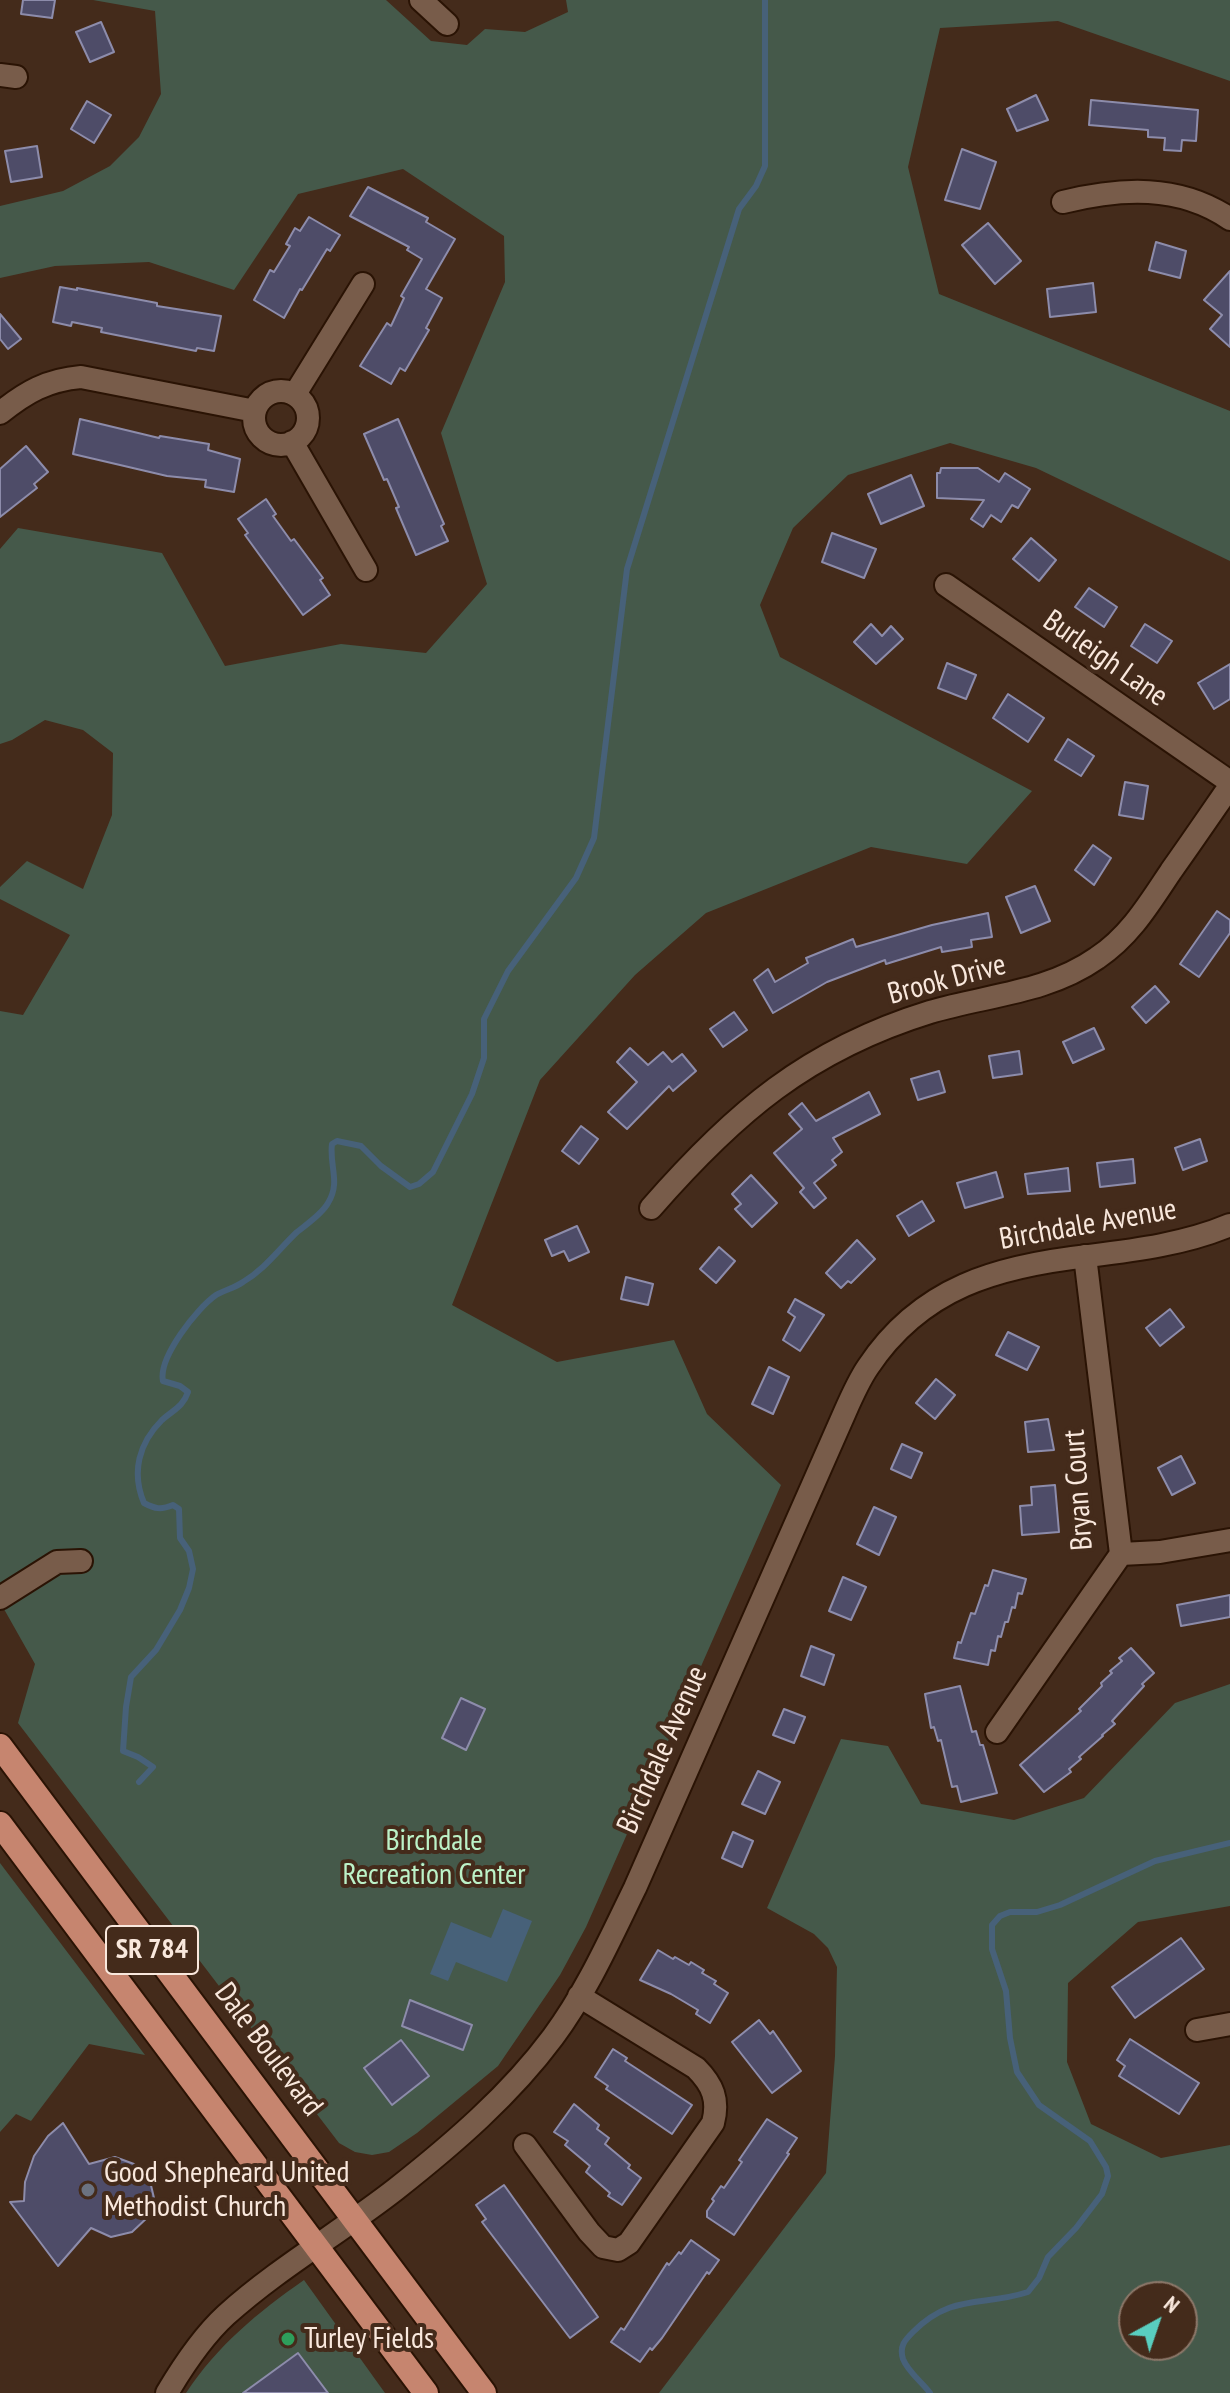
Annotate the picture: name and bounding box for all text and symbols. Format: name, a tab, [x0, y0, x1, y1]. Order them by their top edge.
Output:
street label: Burleigh Lane	[1036, 603, 1174, 715]
street label: Brook Drive	[884, 947, 1010, 1013]
street label: Birchdale Avenue	[997, 1192, 1179, 1258]
street label: Bryan Court	[1057, 1428, 1101, 1552]
street label: Birchdale Avenue	[610, 1661, 716, 1839]
park label: Birchdale Recreation Center	[343, 1823, 525, 1894]
road number: SR 784	[106, 1926, 198, 1974]
street label: Dale Boulevard	[206, 1976, 330, 2124]
place label: Good Shepheard United Methodist Church	[104, 2155, 349, 2226]
marker: Good Shepheard United Methodist Church	[79, 2181, 97, 2199]
north arrow	[1118, 2281, 1198, 2361]
text: N	[1159, 2290, 1186, 2319]
place label: Turley Fields	[304, 2321, 434, 2357]
marker: Turley Fields	[279, 2330, 297, 2348]

